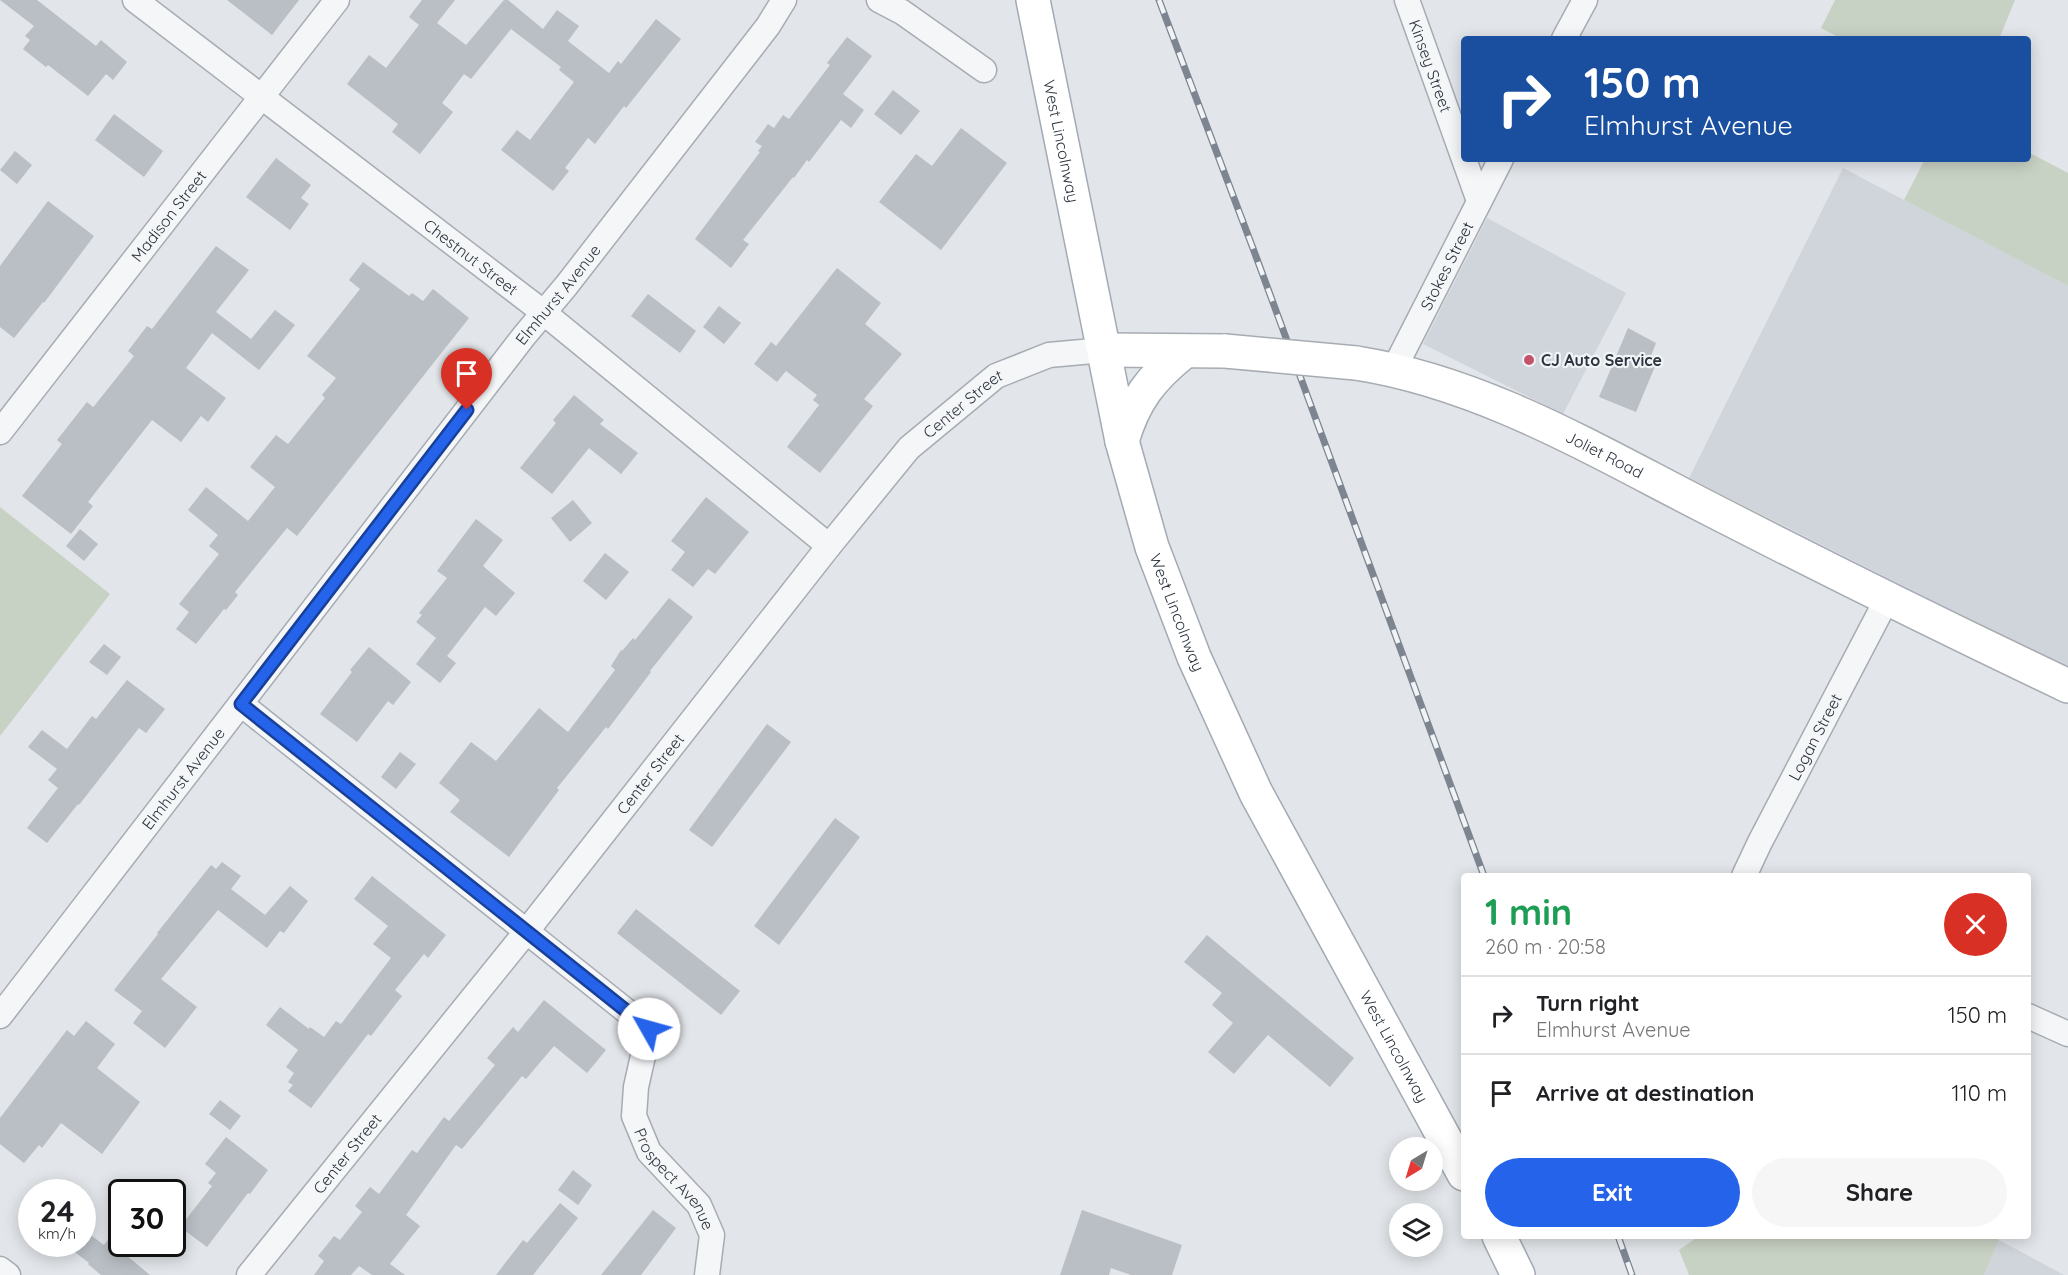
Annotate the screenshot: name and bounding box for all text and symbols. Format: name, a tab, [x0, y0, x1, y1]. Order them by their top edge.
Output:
street label: Kinsey Street	[1405, 17, 1456, 115]
text: 150 m	[1584, 56, 1701, 109]
icon: right	[1485, 60, 1563, 138]
street label: West Lincolnway	[1039, 78, 1084, 204]
text: Elmhurst Avenue	[1584, 108, 1793, 142]
street label: Madison Street	[127, 166, 210, 266]
street label: Chestnut Street	[420, 215, 522, 299]
street label: Stokes Street	[1416, 218, 1477, 314]
street label: Elmhurst Avenue	[511, 240, 605, 349]
pin	[441, 348, 492, 410]
place label: CJ Auto Service	[1541, 350, 1662, 370]
marker: CJ Auto Service	[1522, 353, 1536, 367]
icon: arrive	[450, 357, 483, 390]
street label: Center Street	[919, 365, 1005, 442]
street label: Joliet Road	[1562, 426, 1647, 483]
street label: West Lincolnway	[1145, 551, 1209, 674]
street label: Logan Street	[1784, 690, 1846, 784]
street label: Elmhurst Avenue	[137, 723, 229, 834]
street label: Center Street	[612, 729, 688, 818]
text: 1 min	[1485, 889, 1572, 934]
button: close	[1944, 893, 2007, 956]
text: 260 m · 20:58	[1485, 934, 1606, 959]
street label: West Lincolnway	[1356, 987, 1433, 1106]
text: Turn right	[1536, 989, 1640, 1017]
position arrow	[617, 997, 681, 1061]
icon: right	[1485, 999, 1518, 1032]
text: 150 m	[1948, 1001, 2007, 1029]
text: Elmhurst Avenue	[1536, 1017, 1691, 1042]
icon: arrive	[1485, 1077, 1518, 1110]
text: Arrive at destination	[1536, 1079, 1754, 1107]
text: 110 m	[1952, 1079, 2007, 1107]
street label: Center Street	[309, 1109, 385, 1198]
street label: Prospect Avenue	[630, 1125, 719, 1233]
north arrow	[1389, 1137, 1443, 1191]
map controls	[1389, 1137, 1443, 1257]
button: Exit	[1485, 1158, 1740, 1227]
button: Share	[1752, 1158, 2007, 1227]
speed limit sign: 30	[108, 1179, 186, 1257]
text: 24	[40, 1192, 74, 1230]
button: layers	[1389, 1203, 1443, 1257]
text: km/h	[38, 1224, 76, 1243]

